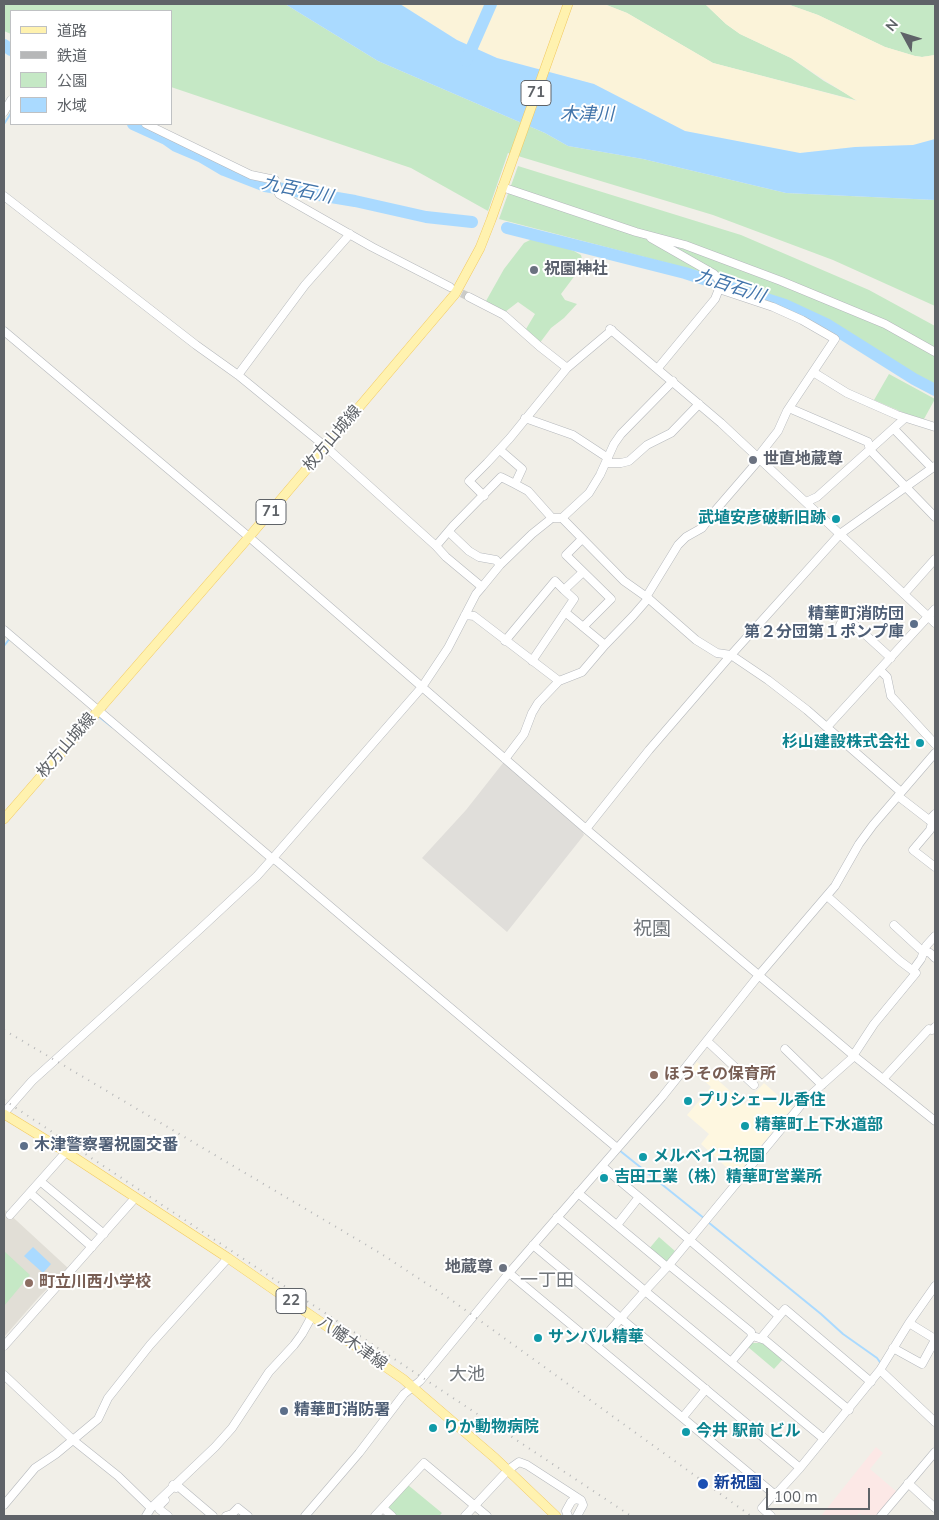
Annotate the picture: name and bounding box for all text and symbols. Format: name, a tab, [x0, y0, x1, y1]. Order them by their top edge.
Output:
legend	[10, 10, 172, 125]
north arrow	[879, 10, 929, 60]
text: N	[881, 15, 903, 35]
text: 道路	[57, 21, 87, 41]
text: 鉄道	[57, 46, 87, 66]
text: 公園	[57, 71, 87, 91]
road number: 71	[521, 80, 551, 106]
text: 水域	[57, 96, 87, 116]
water label: 木津川	[560, 105, 614, 127]
water label: 九百石川	[260, 173, 334, 209]
place label: 祝園神社	[544, 260, 608, 280]
marker: 祝園神社	[528, 264, 540, 276]
water label: 九百石川	[692, 266, 768, 308]
street label: 枚方山城線	[300, 402, 366, 476]
place label: 世直地蔵尊	[763, 450, 843, 470]
marker: 世直地蔵尊	[747, 454, 759, 466]
road number: 71	[256, 500, 286, 524]
place label: 武埴安彦破斬旧跡	[698, 509, 826, 529]
marker: 武埴安彦破斬旧跡	[830, 513, 842, 525]
place label: 精華町消防団 第２分団第１ポンプ庫	[744, 605, 904, 643]
marker: 精華町消防団 第２分団第１ポンプ庫	[908, 618, 920, 630]
street label: 枚方山城線	[34, 710, 100, 782]
place label: 杉山建設株式会社	[782, 733, 910, 753]
marker: 杉山建設株式会社	[914, 737, 926, 749]
district label: 祝園	[633, 919, 671, 941]
place label: ほうその保育所	[664, 1065, 776, 1085]
marker: ほうその保育所	[648, 1069, 660, 1081]
place label: プリシェール香住	[698, 1091, 826, 1111]
marker: プリシェール香住	[682, 1095, 694, 1107]
place label: 精華町上下水道部	[755, 1116, 883, 1136]
marker: 精華町上下水道部	[739, 1120, 751, 1132]
place label: 木津警察署祝園交番	[34, 1136, 178, 1156]
marker: 木津警察署祝園交番	[18, 1140, 30, 1152]
place label: メルベイユ祝園	[653, 1147, 765, 1167]
marker: メルベイユ祝園	[637, 1151, 649, 1163]
place label: 吉田工業（株）精華町営業所	[614, 1168, 822, 1188]
marker: 吉田工業（株）精華町営業所	[598, 1172, 610, 1184]
place label: 地蔵尊	[445, 1258, 493, 1278]
marker: 地蔵尊	[497, 1262, 509, 1274]
district label: 一丁田	[520, 1271, 574, 1293]
place label: 町立川西小学校	[39, 1273, 151, 1293]
marker: 町立川西小学校	[23, 1277, 35, 1289]
road number: 22	[276, 1288, 306, 1314]
street label: 八幡木津線	[314, 1313, 390, 1375]
place label: サンパル精華	[548, 1328, 644, 1348]
marker: サンパル精華	[532, 1332, 544, 1344]
district label: 大池	[449, 1365, 485, 1387]
place label: 精華町消防署	[294, 1401, 390, 1421]
marker: 精華町消防署	[278, 1405, 290, 1417]
place label: りか動物病院	[443, 1418, 539, 1438]
marker: りか動物病院	[427, 1422, 439, 1434]
place label: 今井 駅前 ビル	[696, 1422, 801, 1442]
marker: 今井 駅前 ビル	[680, 1426, 692, 1438]
place label: 新祝園	[714, 1474, 762, 1494]
marker: 新祝園	[696, 1477, 710, 1491]
scale bar	[769, 1478, 873, 1510]
text: 100 m	[774, 1487, 818, 1507]

